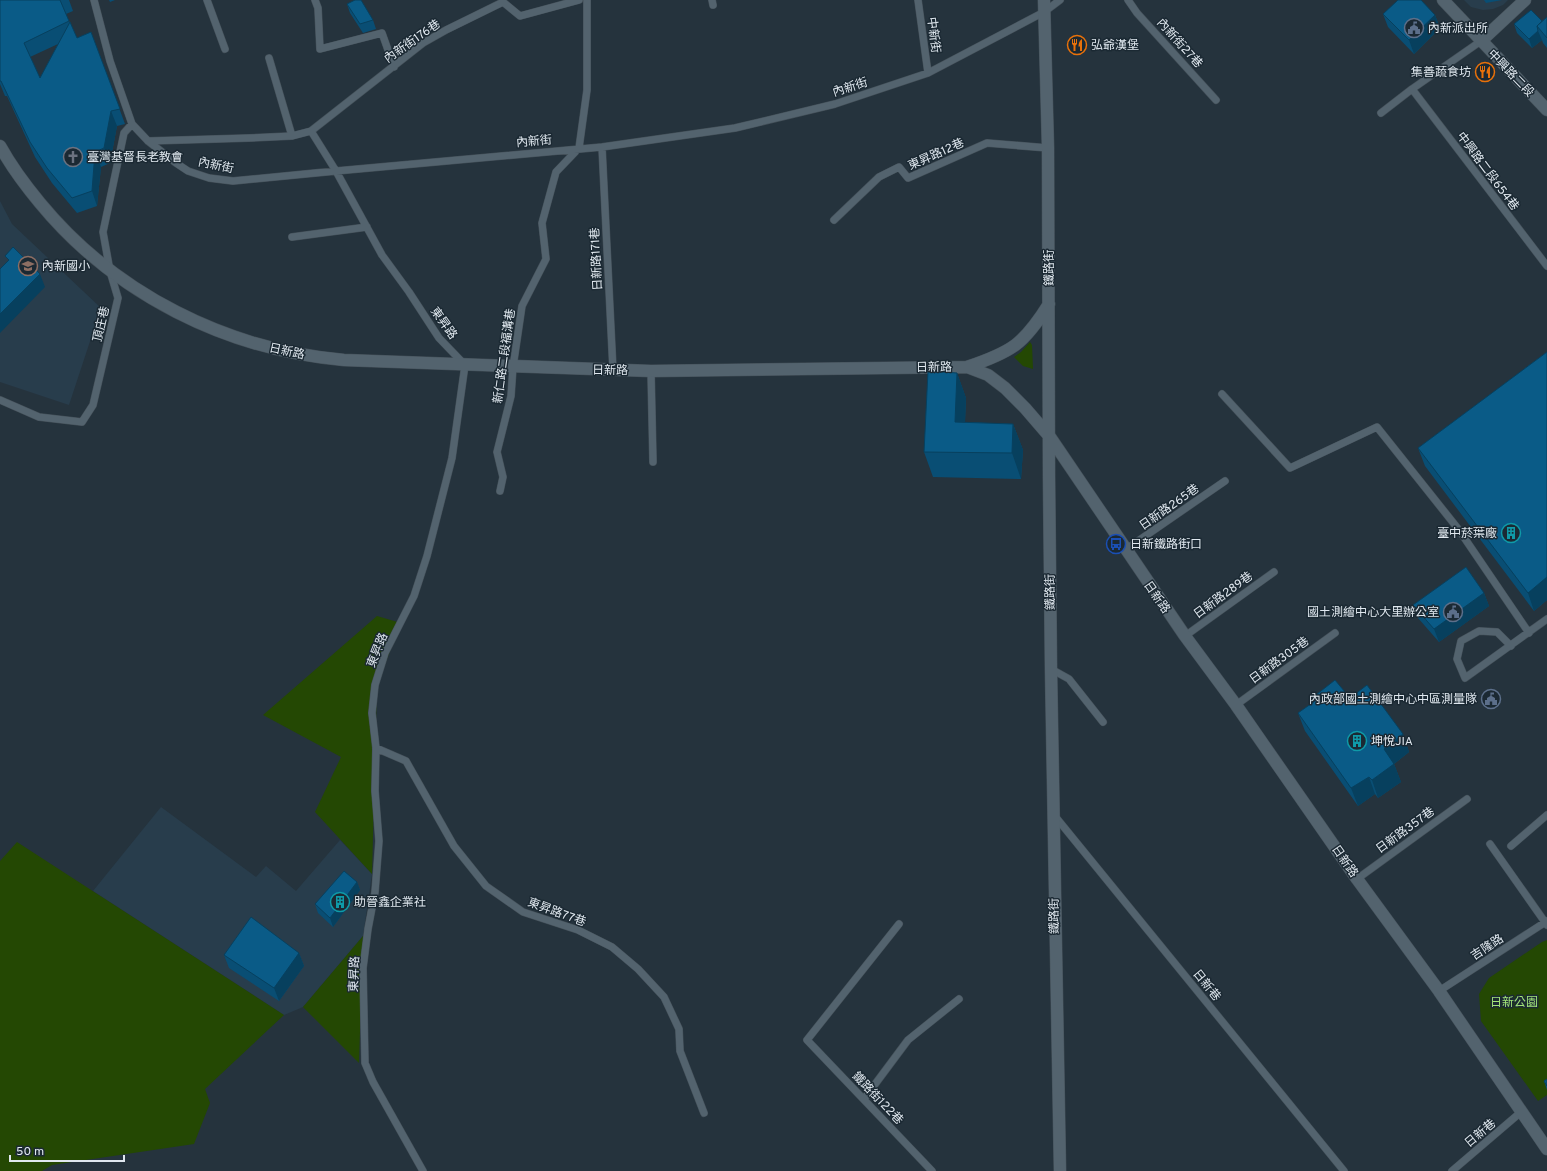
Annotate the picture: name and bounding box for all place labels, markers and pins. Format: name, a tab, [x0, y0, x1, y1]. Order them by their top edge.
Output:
public building icon: 內新派出所	[1403, 17, 1425, 39]
place label: 內新派出所	[1428, 21, 1488, 37]
restaurant icon: 弘爺漢堡	[1066, 34, 1088, 56]
place label: 弘爺漢堡	[1091, 38, 1139, 54]
restaurant icon: 集善蔬食坊	[1474, 61, 1496, 83]
place label: 集善蔬食坊	[1411, 65, 1471, 81]
church icon: 臺灣基督長老教會	[62, 146, 84, 168]
place label: 臺灣基督長老教會	[87, 150, 183, 166]
school or university icon: 內新國小	[17, 255, 39, 277]
place label: 內新國小	[42, 259, 90, 275]
building icon: 臺中菸葉廠	[1500, 522, 1522, 544]
place label: 臺中菸葉廠	[1437, 526, 1497, 542]
bus stop icon: 日新鐵路街口	[1105, 533, 1127, 555]
place label: 日新鐵路街口	[1130, 537, 1202, 553]
public building icon: 國土測繪中心大里辦公室	[1442, 601, 1464, 623]
place label: 國土測繪中心大里辦公室	[1307, 605, 1439, 621]
public building icon: 內政部國土測繪中心中區測量隊	[1480, 688, 1502, 710]
place label: 內政部國土測繪中心中區測量隊	[1309, 692, 1477, 708]
building icon: 坤悅JIA	[1346, 730, 1368, 752]
place label: 坤悅JIA	[1371, 734, 1413, 750]
building icon: 助晉鑫企業社	[329, 891, 351, 913]
place label: 助晉鑫企業社	[354, 895, 426, 911]

